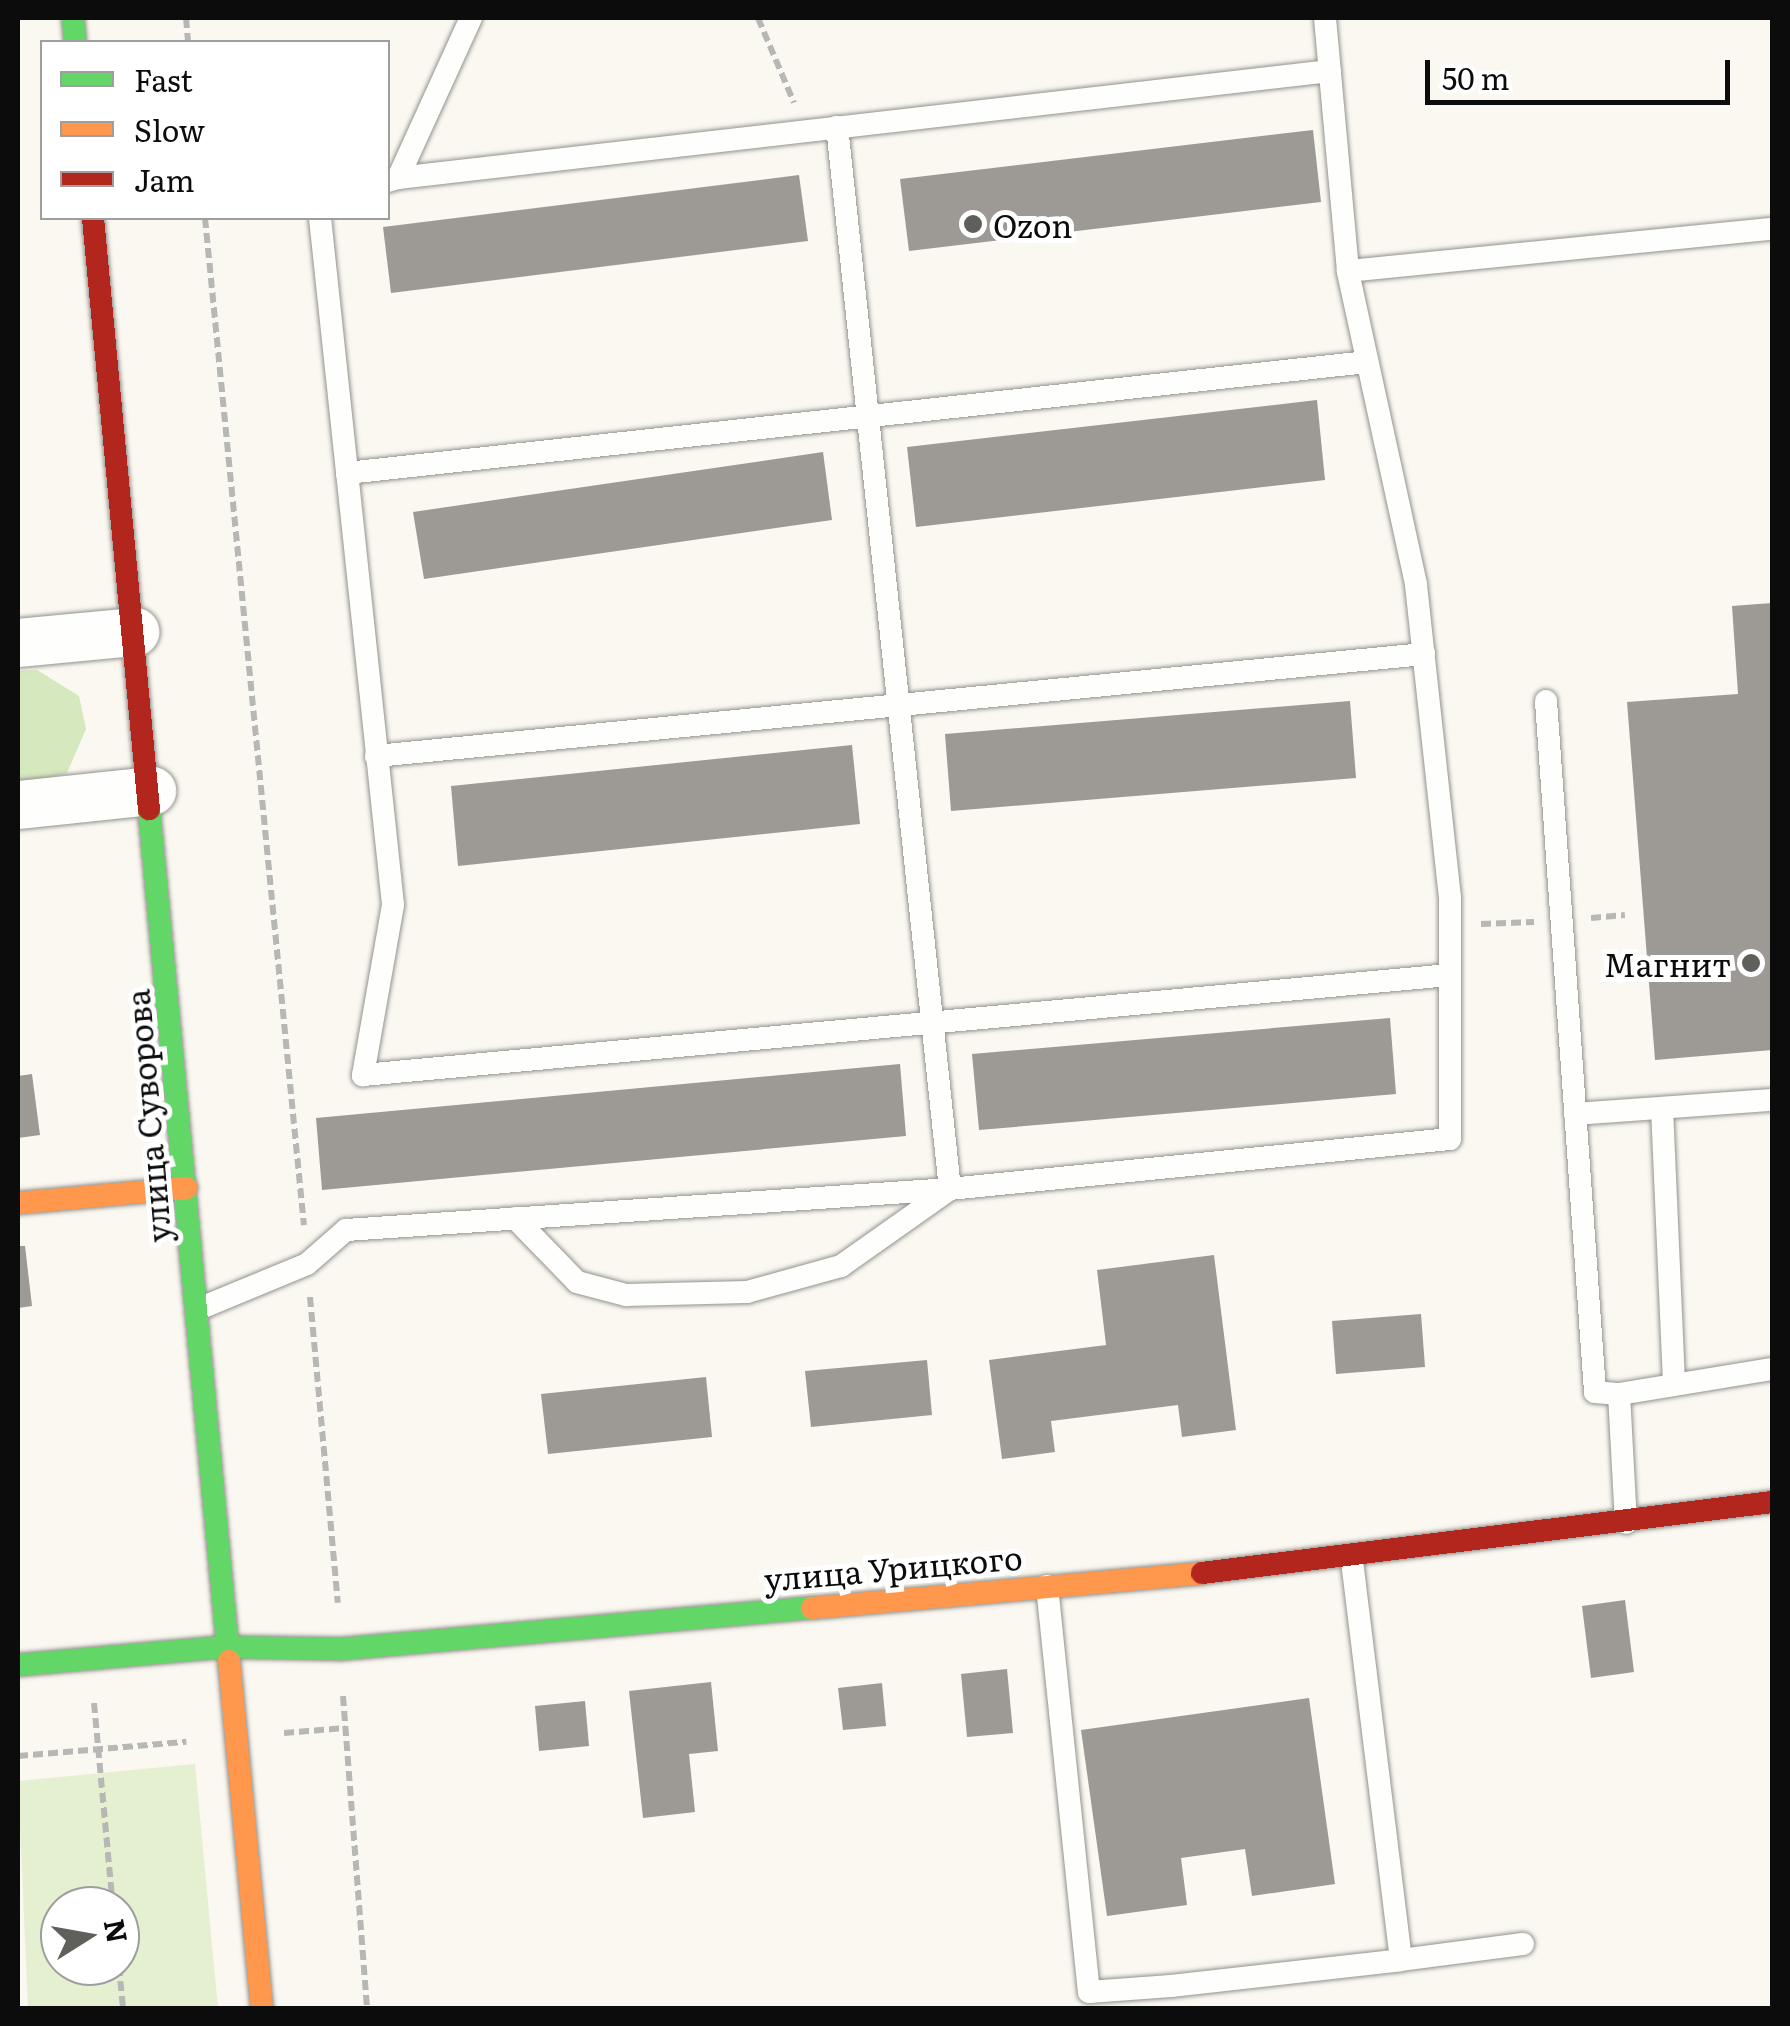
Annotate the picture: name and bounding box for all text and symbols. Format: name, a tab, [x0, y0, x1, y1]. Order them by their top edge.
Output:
legend	[40, 40, 390, 220]
scale bar	[1430, 40, 1735, 102]
text: 50 m	[1442, 55, 1510, 99]
text: Fast	[134, 57, 193, 101]
text: Slow	[134, 107, 205, 151]
text: Jam	[134, 157, 194, 201]
place label: Ozon	[993, 205, 1072, 243]
marker: Ozon	[962, 213, 984, 235]
place label: Магнит	[1604, 944, 1731, 982]
marker: Магнит	[1740, 952, 1762, 974]
street label: улица Суворова	[117, 988, 177, 1244]
street label: улица Урицкого	[762, 1537, 1024, 1597]
north arrow	[40, 1886, 140, 1986]
text: N	[95, 1915, 140, 1946]

